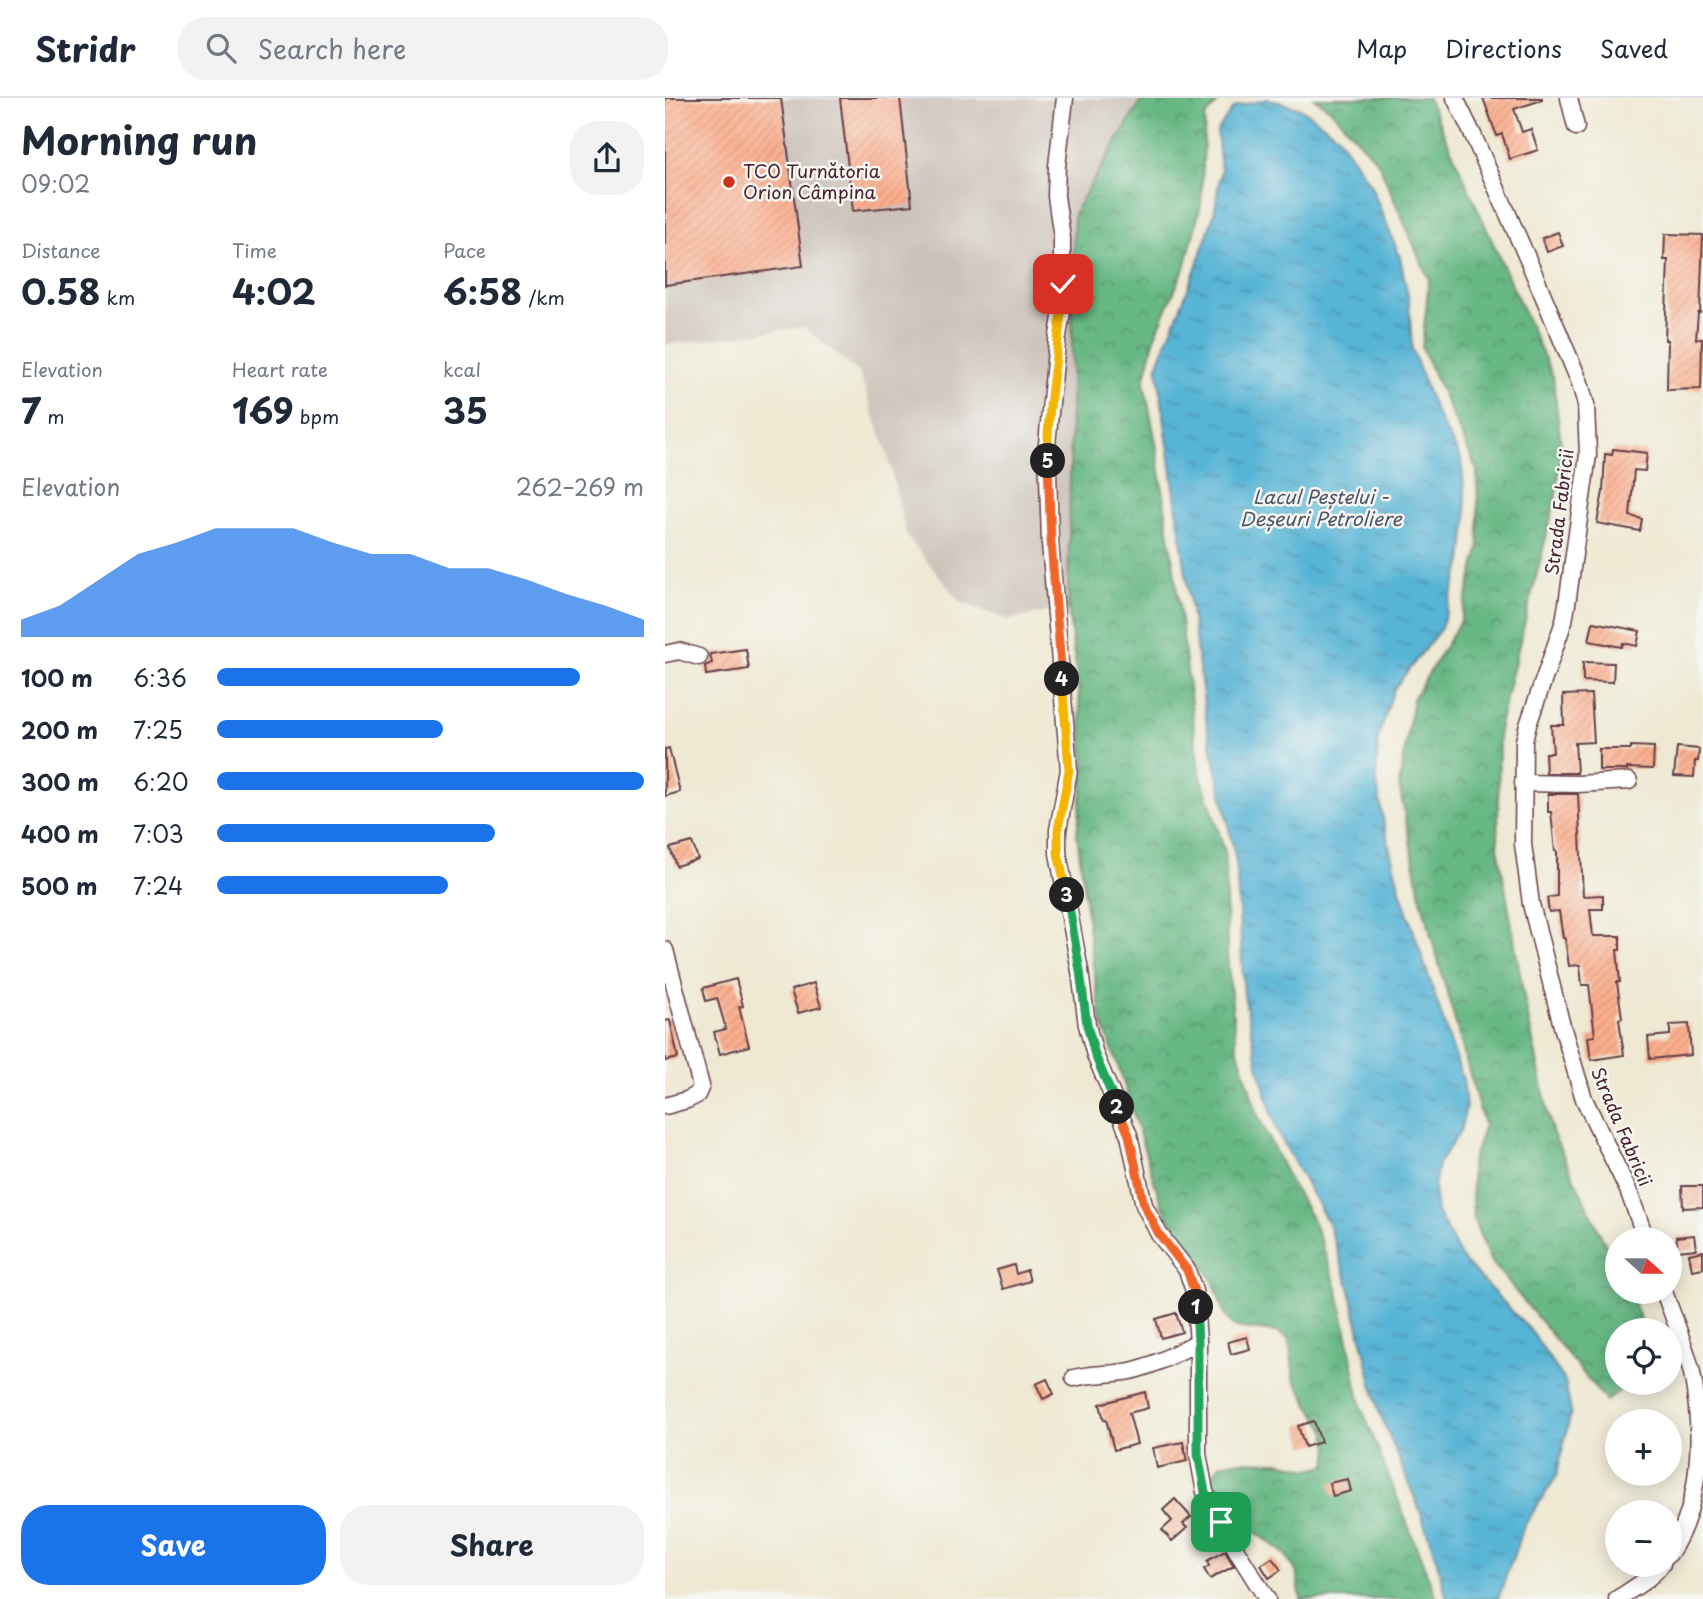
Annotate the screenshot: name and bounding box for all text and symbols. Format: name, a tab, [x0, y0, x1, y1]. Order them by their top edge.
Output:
search box	[178, 17, 668, 80]
text: Stridr	[35, 23, 136, 73]
icon: search	[202, 29, 240, 67]
text: Search here	[258, 29, 406, 68]
text: Map	[1356, 30, 1407, 66]
text: Directions	[1445, 30, 1562, 66]
text: Saved	[1600, 30, 1668, 66]
text: Morning run	[21, 111, 257, 168]
button: share	[570, 121, 644, 195]
place label: TCO Turnătoria Orion Câmpina	[743, 157, 881, 205]
text: 09:02	[21, 166, 90, 201]
marker: TCO Turnătoria Orion Câmpina	[721, 174, 737, 190]
text: Distance	[21, 236, 101, 264]
text: Time	[232, 236, 277, 264]
text: Pace	[443, 236, 486, 264]
pin	[1033, 254, 1093, 314]
text: 0.58	[21, 264, 100, 317]
text: 4:02	[232, 264, 316, 317]
text: 6:58	[443, 264, 522, 317]
icon: check	[1044, 265, 1082, 303]
text: km	[100, 283, 135, 311]
text: /km	[522, 283, 565, 311]
text: Elevation	[21, 355, 103, 383]
text: Heart rate	[232, 355, 328, 383]
text: kcal	[443, 355, 481, 383]
text: 7	[21, 383, 41, 436]
text: 169	[232, 383, 294, 436]
text: 35	[443, 383, 488, 436]
text: m	[41, 402, 65, 430]
text: bpm	[294, 402, 339, 430]
pin: 5	[1031, 444, 1065, 478]
text: 5	[1041, 446, 1054, 474]
street label: Strada Fabricii	[1537, 447, 1580, 577]
text: Elevation	[21, 469, 120, 504]
text: 262–269 m	[516, 469, 644, 504]
water label: Lacul Peștelui - Deșeuri Petroliere	[1240, 482, 1403, 532]
text: 100 m	[21, 660, 93, 695]
text: 6:36	[133, 660, 187, 695]
pin: 4	[1045, 662, 1079, 696]
text: 4	[1055, 664, 1068, 692]
text: 200 m	[21, 712, 98, 747]
text: 7:25	[133, 712, 183, 747]
text: 300 m	[21, 764, 99, 799]
text: 6:20	[133, 764, 189, 799]
text: 400 m	[21, 816, 99, 851]
text: 7:03	[133, 816, 184, 851]
text: 500 m	[21, 868, 98, 903]
text: 7:24	[133, 868, 183, 903]
pin: 3	[1049, 878, 1085, 912]
text: 3	[1060, 880, 1073, 908]
street label: Strada Fabricii	[1585, 1063, 1660, 1190]
pin: 2	[1099, 1090, 1135, 1124]
text: 2	[1110, 1092, 1123, 1120]
north arrow	[1605, 1227, 1682, 1304]
map controls	[1605, 1227, 1682, 1577]
pin: 1	[1179, 1290, 1213, 1324]
text: 1	[1191, 1292, 1200, 1320]
button: locate	[1605, 1318, 1682, 1395]
button: +	[1605, 1409, 1682, 1486]
pin	[1191, 1492, 1251, 1552]
button: −	[1605, 1500, 1682, 1577]
icon: arrive	[1202, 1503, 1240, 1541]
button: Save	[21, 1505, 326, 1585]
button: Share	[340, 1505, 644, 1585]

